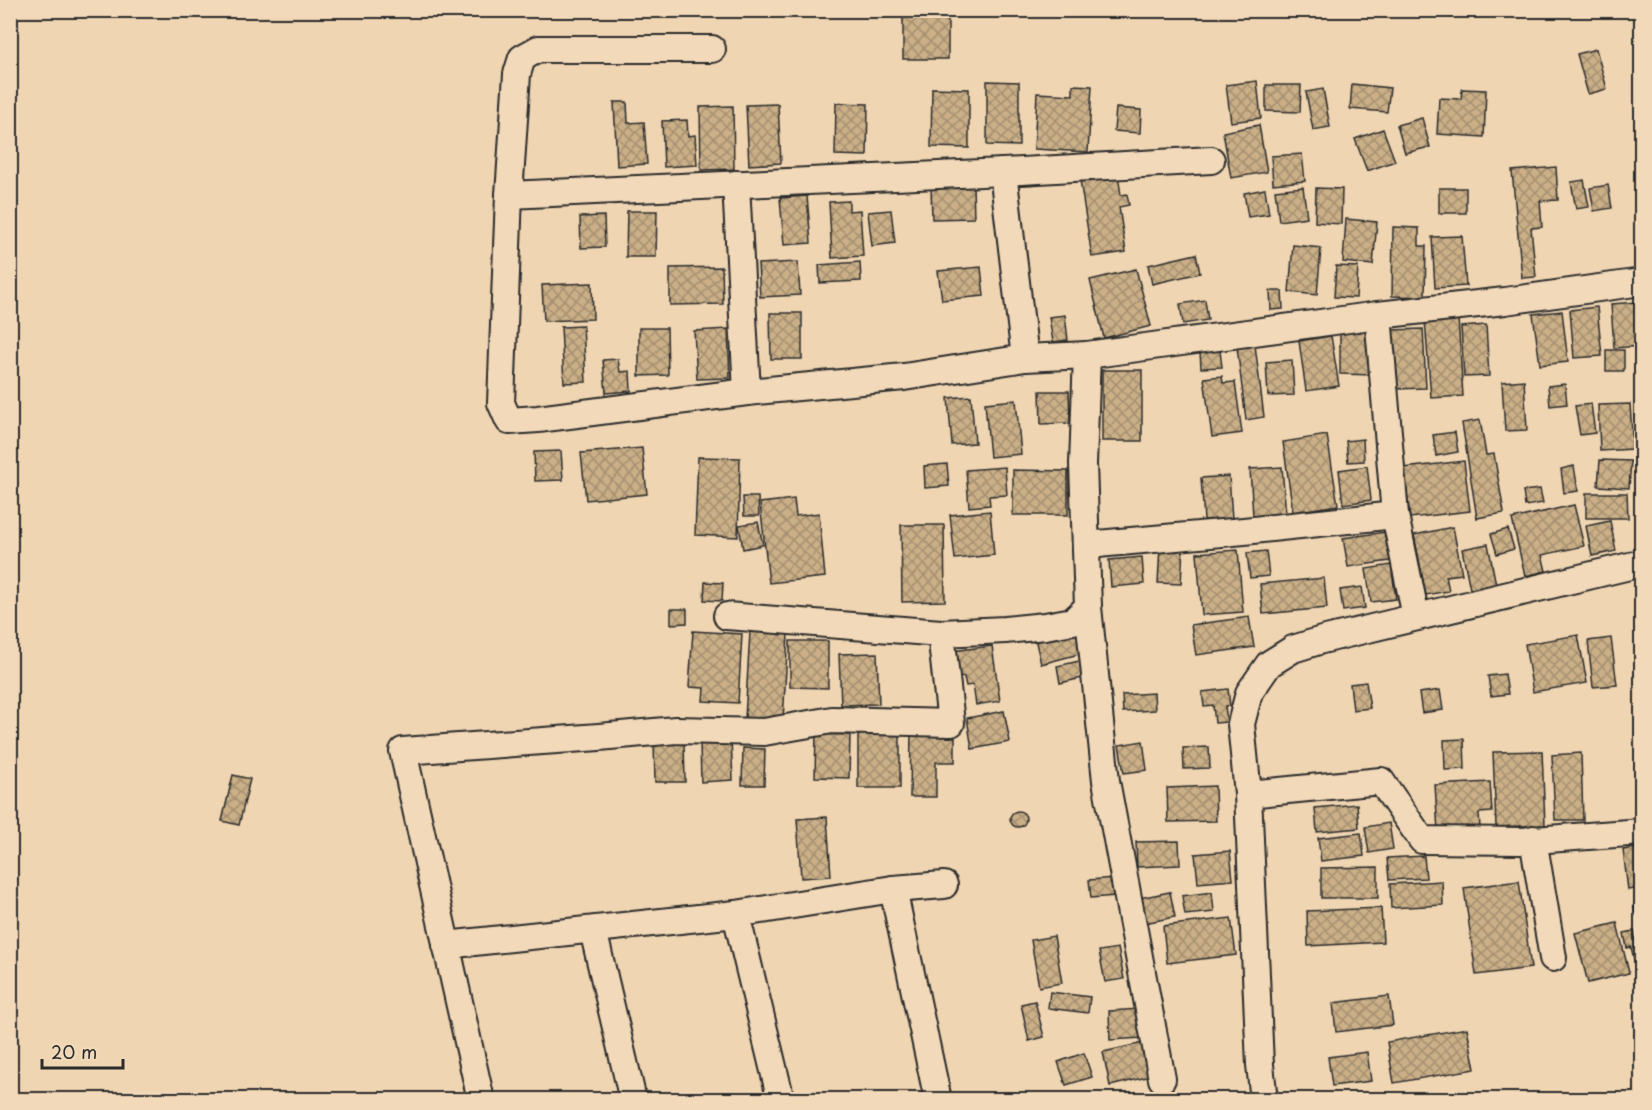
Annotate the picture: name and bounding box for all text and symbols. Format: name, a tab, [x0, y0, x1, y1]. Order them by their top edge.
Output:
scale bar	[42, 1032, 123, 1070]
text: 20 m	[51, 1038, 97, 1065]

